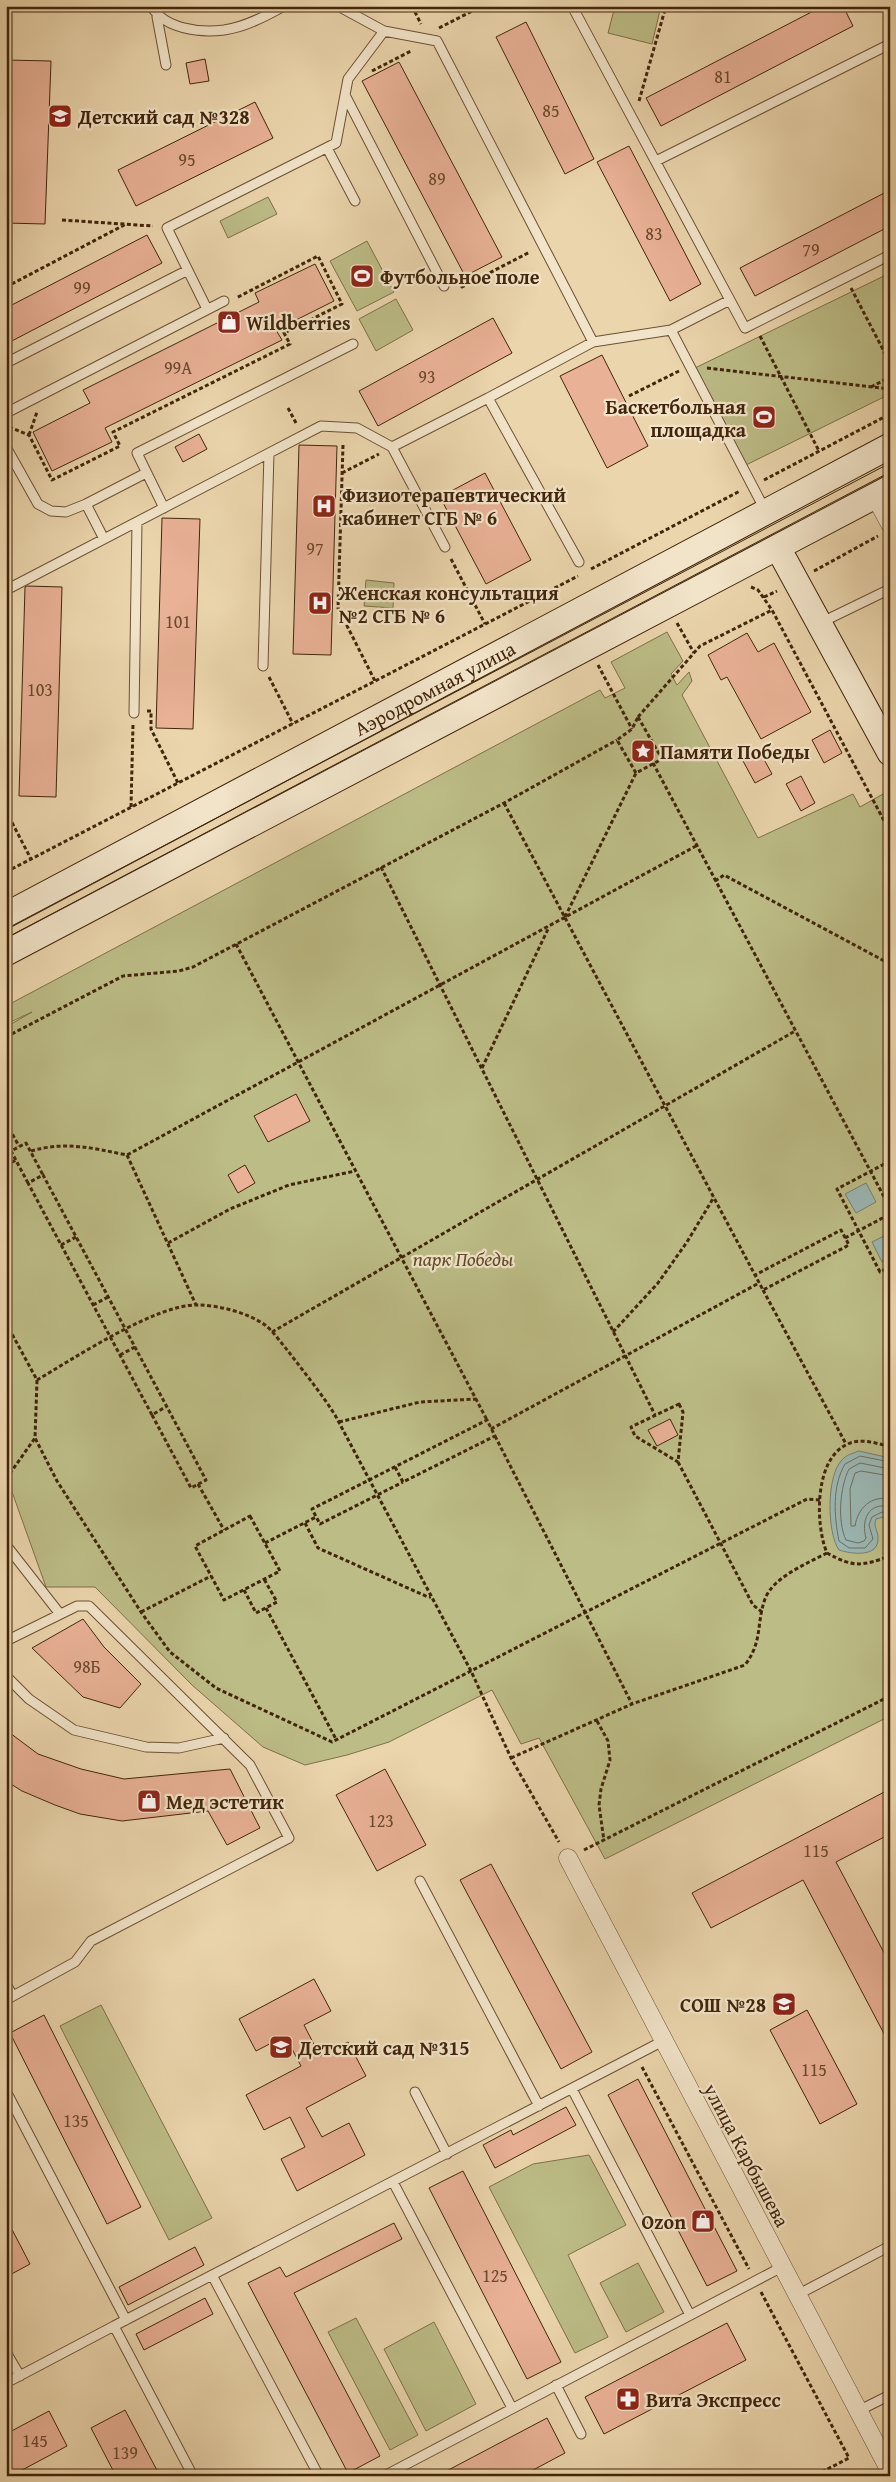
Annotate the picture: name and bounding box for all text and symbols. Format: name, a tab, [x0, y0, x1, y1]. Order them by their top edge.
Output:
house number: 81	[714, 63, 732, 90]
house number: 85	[542, 97, 560, 124]
place label: Детский сад №328	[77, 102, 250, 131]
school or university icon: Детский сад №328	[47, 103, 73, 129]
house number: 95	[178, 146, 196, 173]
house number: 89	[428, 165, 446, 192]
house number: 83	[645, 220, 663, 247]
house number: 79	[802, 236, 820, 263]
place label: Футбольное поле	[380, 262, 540, 291]
sports icon: Футбольное поле	[349, 263, 375, 289]
house number: 99	[73, 274, 91, 301]
place label: Wildberries	[246, 308, 351, 337]
shop icon: Wildberries	[216, 309, 242, 335]
house number: 99А	[164, 354, 192, 381]
house number: 93	[418, 363, 436, 390]
place label: Баскетбольная площадка	[605, 392, 747, 444]
sports icon: Баскетбольная площадка	[751, 404, 777, 430]
place label: Физиотерапевтический кабинет СГБ № 6	[342, 480, 566, 532]
hospital icon: Физиотерапевтический кабинет СГБ № 6	[311, 493, 337, 519]
house number: 97	[306, 535, 324, 562]
place label: Женская консультация №2 СГБ № 6	[337, 578, 559, 630]
hospital icon: Женская консультация №2 СГБ № 6	[307, 590, 333, 616]
house number: 101	[165, 608, 191, 635]
street label: Аэродромная улица	[349, 633, 520, 742]
house number: 103	[27, 676, 53, 703]
place label: Памяти Победы	[660, 737, 810, 766]
place icon: Памяти Победы	[630, 738, 656, 764]
park label: парк Победы	[413, 1244, 514, 1273]
house number: 98Б	[73, 1653, 101, 1680]
place label: Мед эстетик	[166, 1787, 284, 1816]
shop icon: Мед эстетик	[136, 1788, 162, 1814]
house number: 123	[368, 1807, 394, 1834]
house number: 115	[803, 1837, 829, 1864]
place label: СОШ №28	[680, 1990, 766, 2019]
school or university icon: СОШ №28	[771, 1991, 797, 2017]
place label: Детский сад №315	[297, 2033, 470, 2062]
school or university icon: Детский сад №315	[268, 2034, 294, 2060]
house number: 115	[801, 2056, 827, 2083]
street label: улица Карбышева	[696, 2077, 797, 2232]
house number: 135	[63, 2107, 89, 2134]
place label: Ozon	[641, 2207, 686, 2236]
shop icon: Ozon	[690, 2208, 716, 2234]
house number: 125	[482, 2262, 508, 2289]
place label: Вита Экспресс	[646, 2385, 781, 2414]
pharmacy icon: Вита Экспресс	[615, 2386, 641, 2412]
house number: 145	[22, 2427, 48, 2454]
house number: 139	[112, 2439, 138, 2466]

